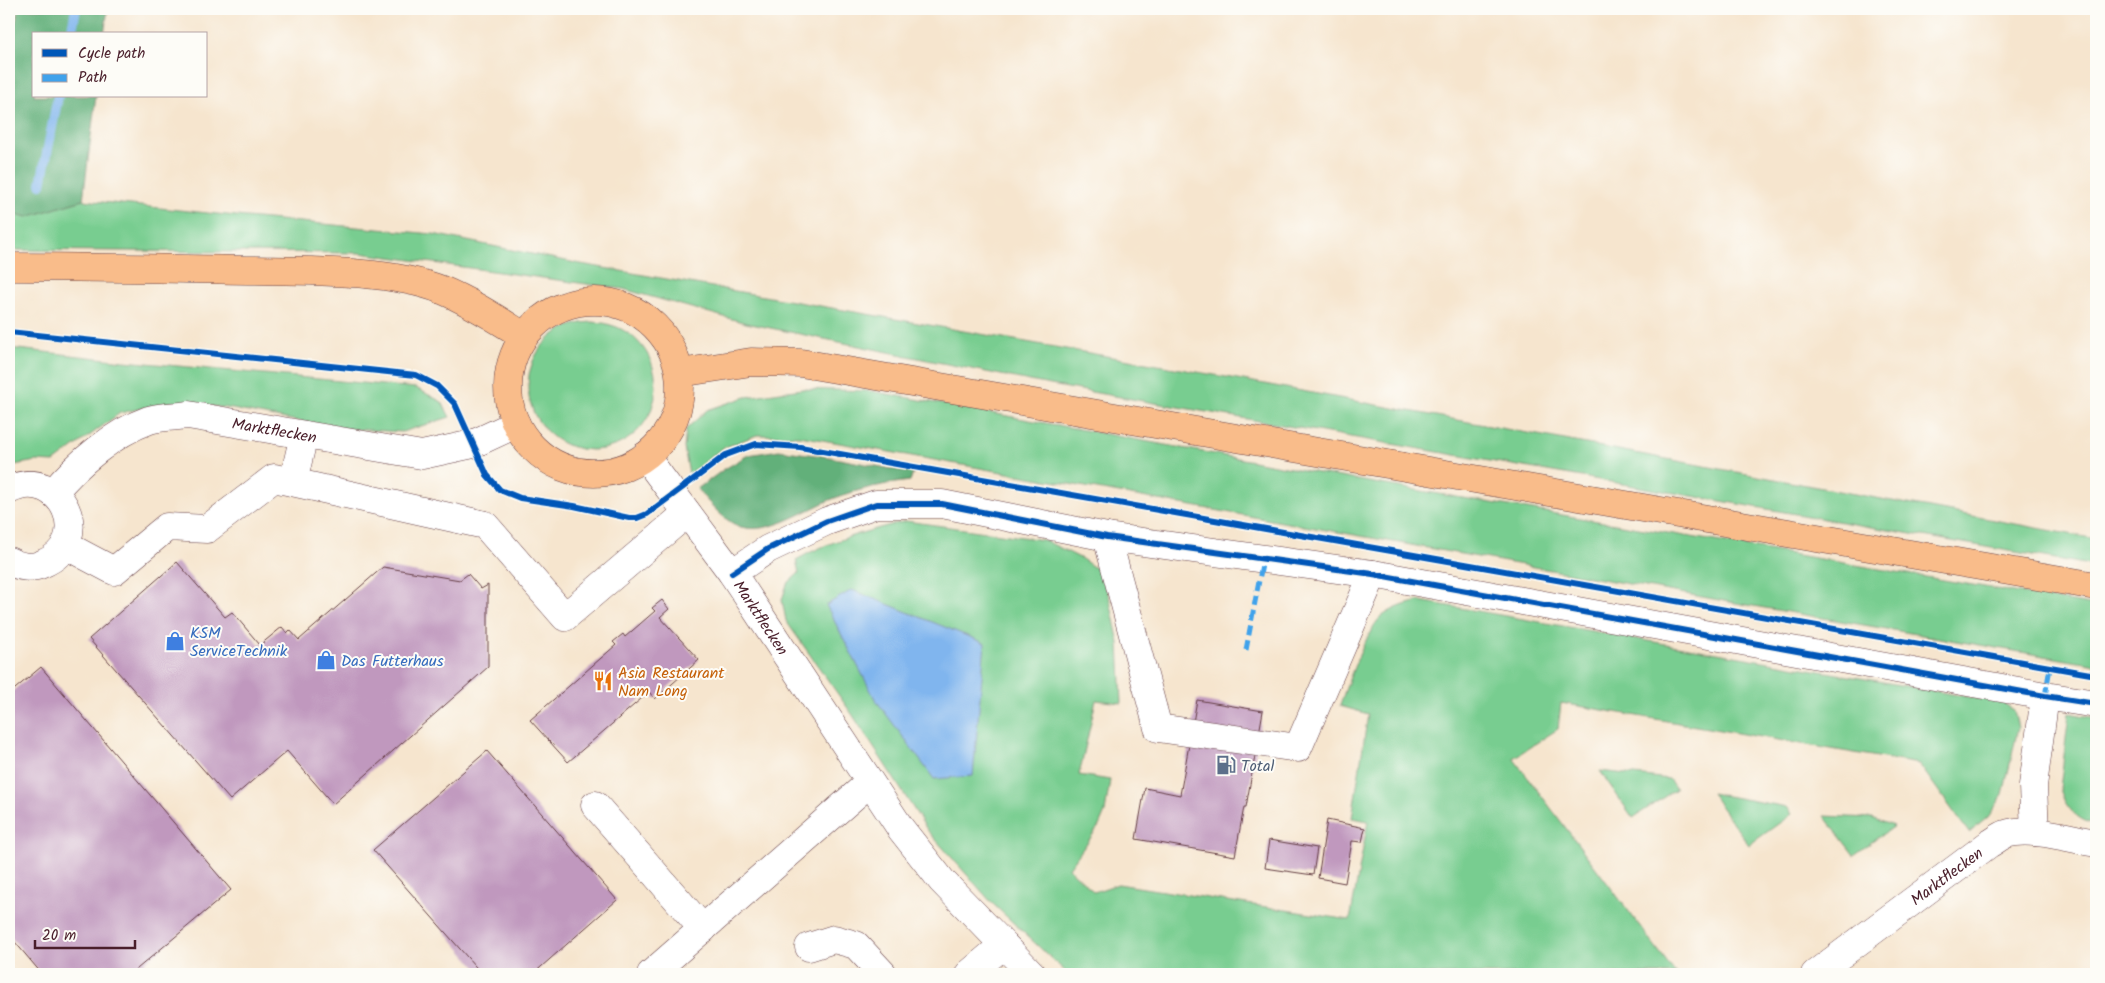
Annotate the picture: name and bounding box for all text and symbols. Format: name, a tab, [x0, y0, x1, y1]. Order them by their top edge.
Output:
legend	[32, 32, 208, 98]
text: Cycle path	[78, 42, 145, 66]
text: Path	[78, 66, 107, 90]
street label: Marktflecken	[230, 412, 318, 451]
street label: Marktflecken	[726, 576, 794, 661]
place label: KSM ServiceTechnik	[190, 621, 288, 664]
shop icon: KSM ServiceTechnik	[164, 630, 186, 652]
shop icon: Das Futterhaus	[315, 649, 337, 671]
place label: Das Futterhaus	[341, 649, 444, 674]
place label: Asia Restaurant Nam Long	[618, 661, 725, 704]
restaurant icon: Asia Restaurant Nam Long	[592, 670, 614, 692]
fuel station icon: Total	[1215, 754, 1237, 776]
place label: Total	[1241, 754, 1275, 779]
street label: Marktflecken	[1906, 841, 1989, 913]
scale bar	[35, 918, 135, 950]
text: 20 m	[42, 924, 76, 948]

